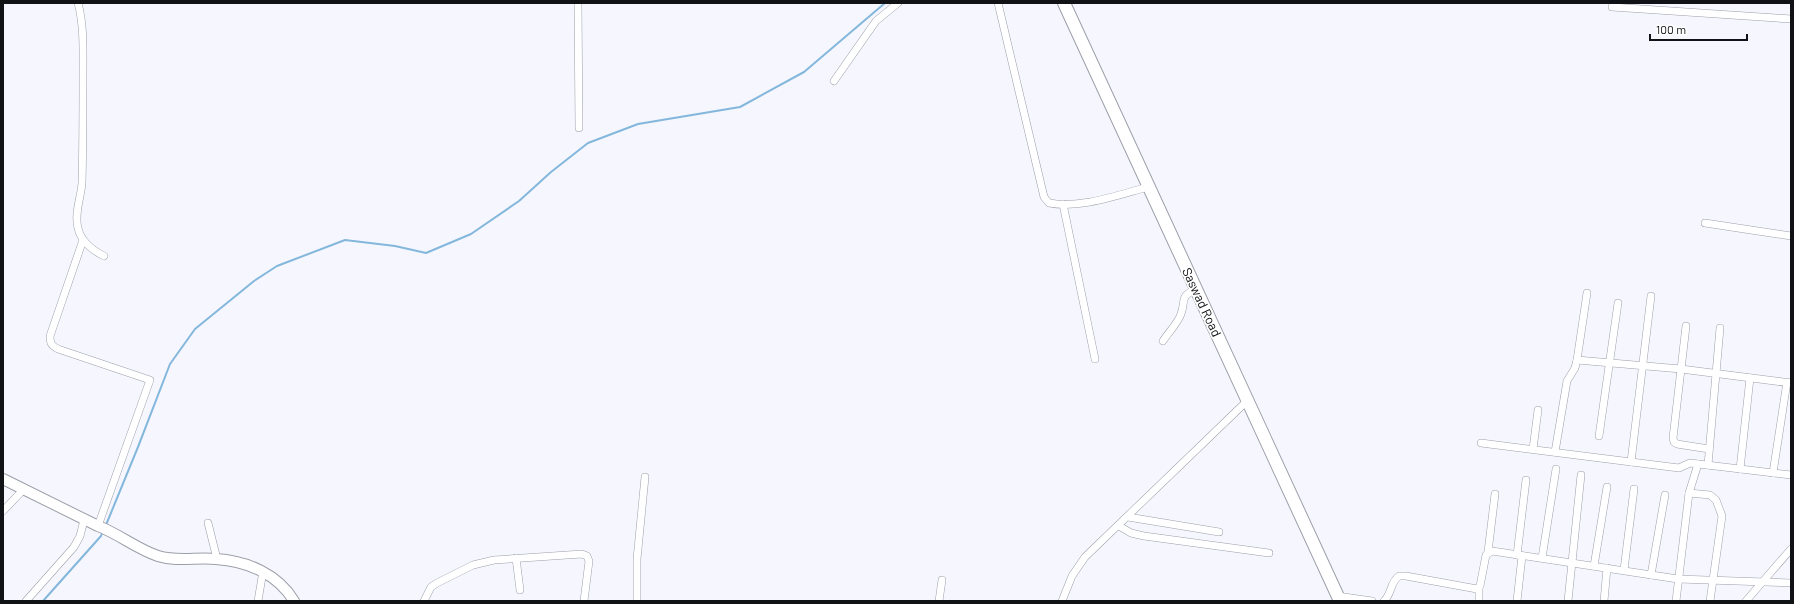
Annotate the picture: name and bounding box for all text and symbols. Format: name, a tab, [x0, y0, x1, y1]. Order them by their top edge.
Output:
scale bar	[1650, 16, 1747, 42]
text: 100 m	[1656, 22, 1686, 36]
street label: Saswad Road	[1179, 265, 1225, 339]

